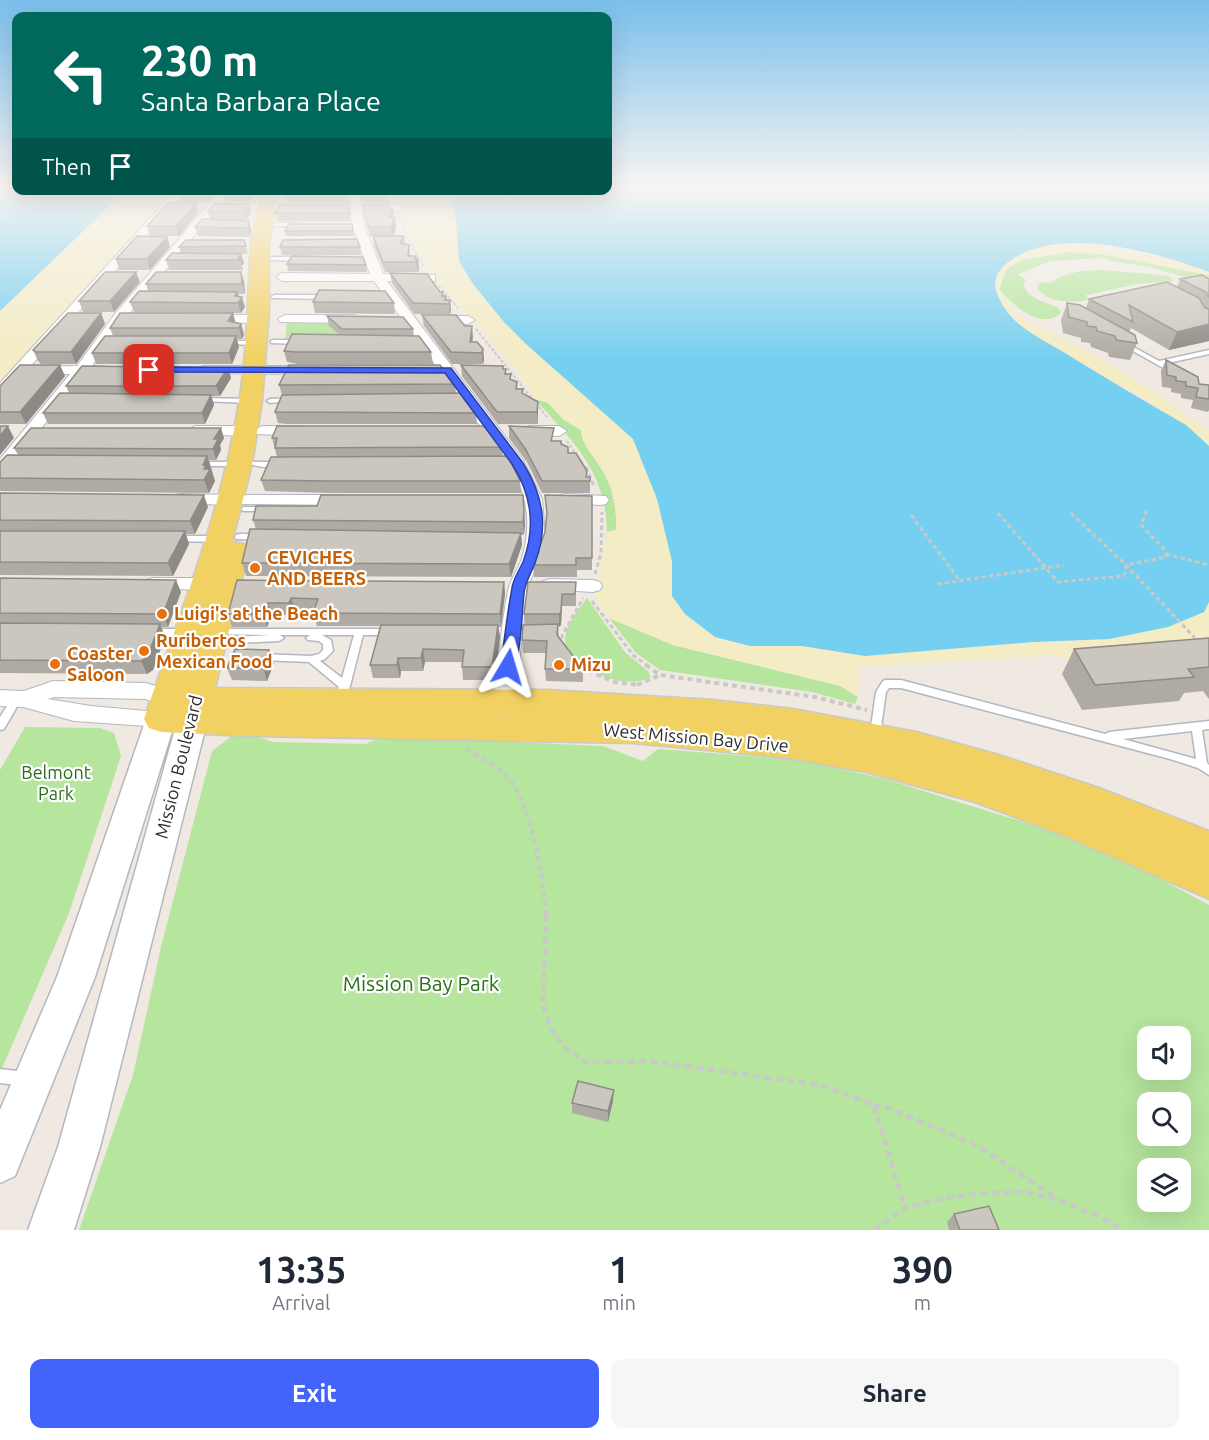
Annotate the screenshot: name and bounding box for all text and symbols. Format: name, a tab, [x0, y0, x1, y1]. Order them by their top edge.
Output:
icon: left	[42, 36, 120, 114]
text: 230 m	[141, 37, 258, 84]
text: Santa Barbara Place	[141, 86, 381, 116]
icon: arrive	[104, 150, 137, 183]
text: Then	[42, 154, 92, 179]
pin	[123, 344, 174, 395]
icon: arrive	[132, 353, 165, 386]
place label: CEVICHES AND BEERS	[267, 547, 366, 588]
marker: CEVICHES AND BEERS	[248, 561, 262, 575]
place label: Luigi's at the Beach	[174, 603, 338, 623]
marker: Luigi's at the Beach	[155, 607, 169, 621]
place label: Ruribertos Mexican Food	[156, 630, 273, 671]
position arrow	[476, 635, 540, 699]
place label: Coaster Saloon	[67, 643, 133, 684]
marker: Ruribertos Mexican Food	[137, 644, 151, 658]
place label: Mizu	[571, 654, 611, 674]
marker: Coaster Saloon	[48, 657, 62, 671]
marker: Mizu	[552, 658, 566, 672]
street label: Mission Boulevard	[151, 693, 206, 841]
street label: West Mission Bay Drive	[602, 719, 790, 755]
park label: Belmont Park	[21, 762, 91, 803]
park label: Mission Bay Park	[343, 971, 500, 995]
map controls	[1137, 1026, 1191, 1212]
button: sound	[1137, 1026, 1191, 1080]
button: search	[1137, 1092, 1191, 1146]
button: layers	[1137, 1158, 1191, 1212]
text: 13:35	[256, 1249, 346, 1290]
text: 1	[609, 1249, 629, 1290]
text: 390	[892, 1249, 953, 1290]
text: Arrival	[272, 1291, 330, 1314]
text: min	[602, 1291, 636, 1314]
text: m	[914, 1291, 931, 1314]
button: Exit	[30, 1359, 599, 1428]
button: Share	[611, 1359, 1179, 1428]

